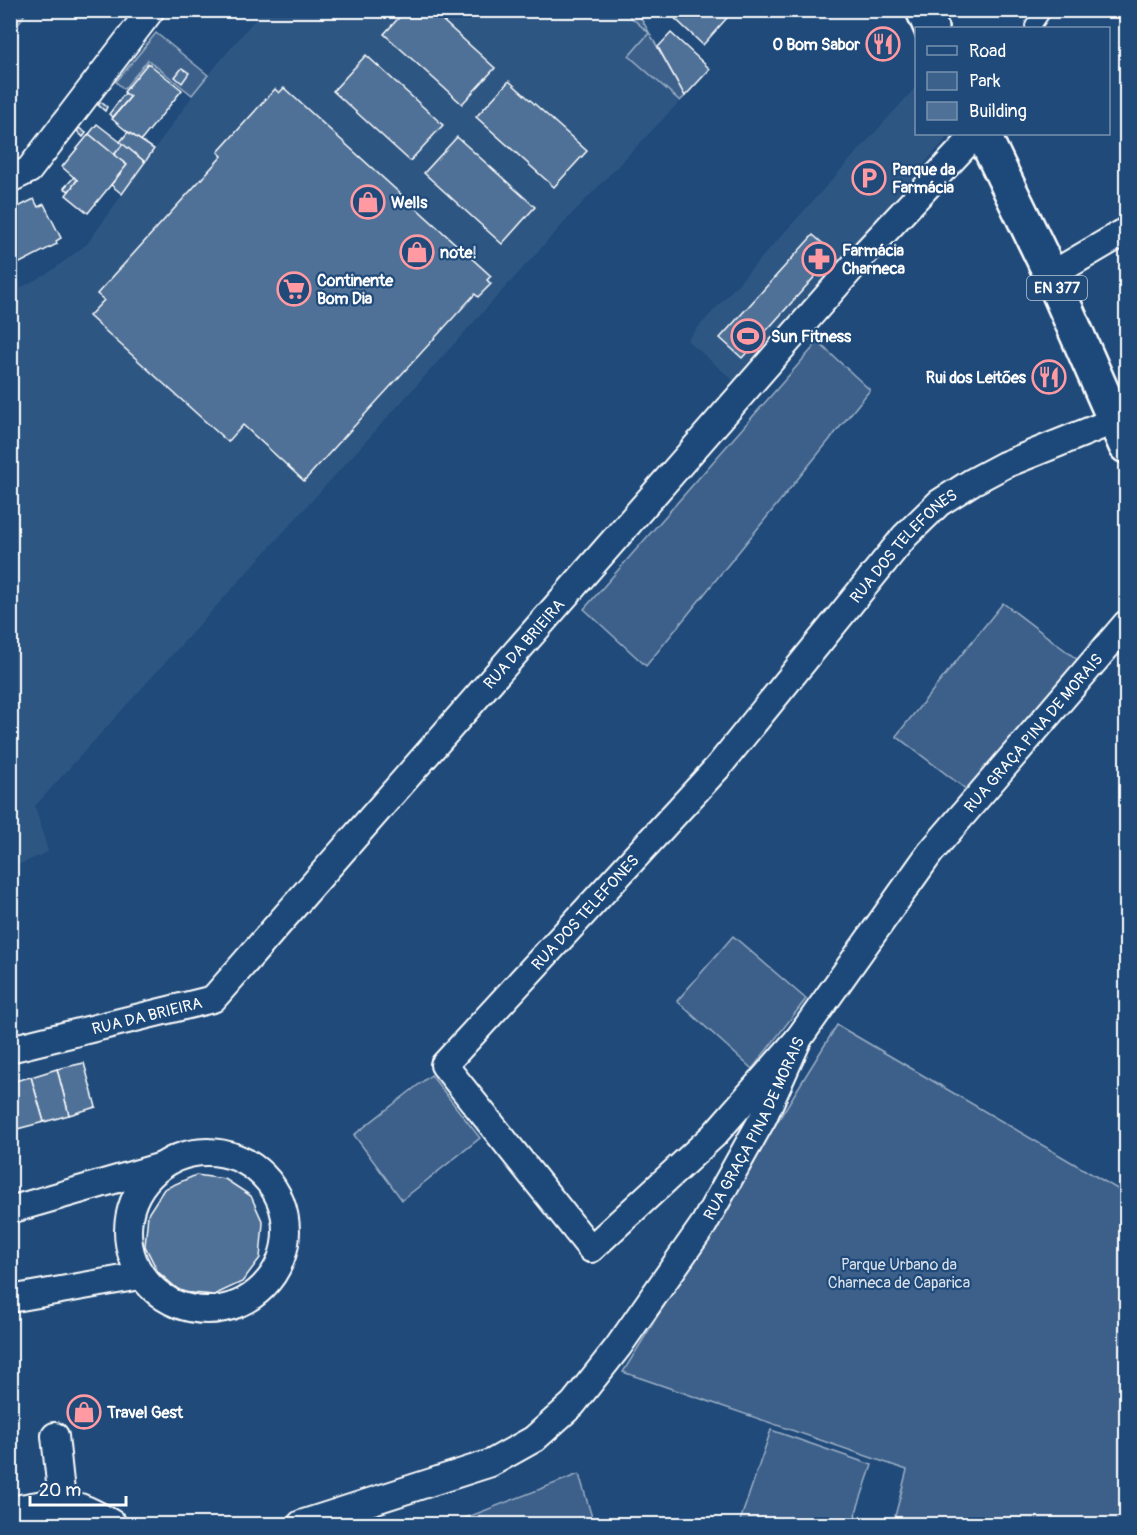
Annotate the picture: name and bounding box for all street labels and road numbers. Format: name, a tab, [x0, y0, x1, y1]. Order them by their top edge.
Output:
road number: EN 377	[1027, 276, 1087, 300]
street label: RUA DOS TELEFONES	[846, 485, 961, 607]
street label: RUA DA BRIEIRA	[480, 595, 569, 693]
street label: RUA GRAÇA PINA DE MORAIS	[960, 650, 1107, 817]
street label: RUA DOS TELEFONES	[527, 851, 643, 975]
street label: RUA DA BRIEIRA	[90, 993, 204, 1039]
street label: RUA GRAÇA PINA DE MORAIS	[699, 1034, 809, 1224]

